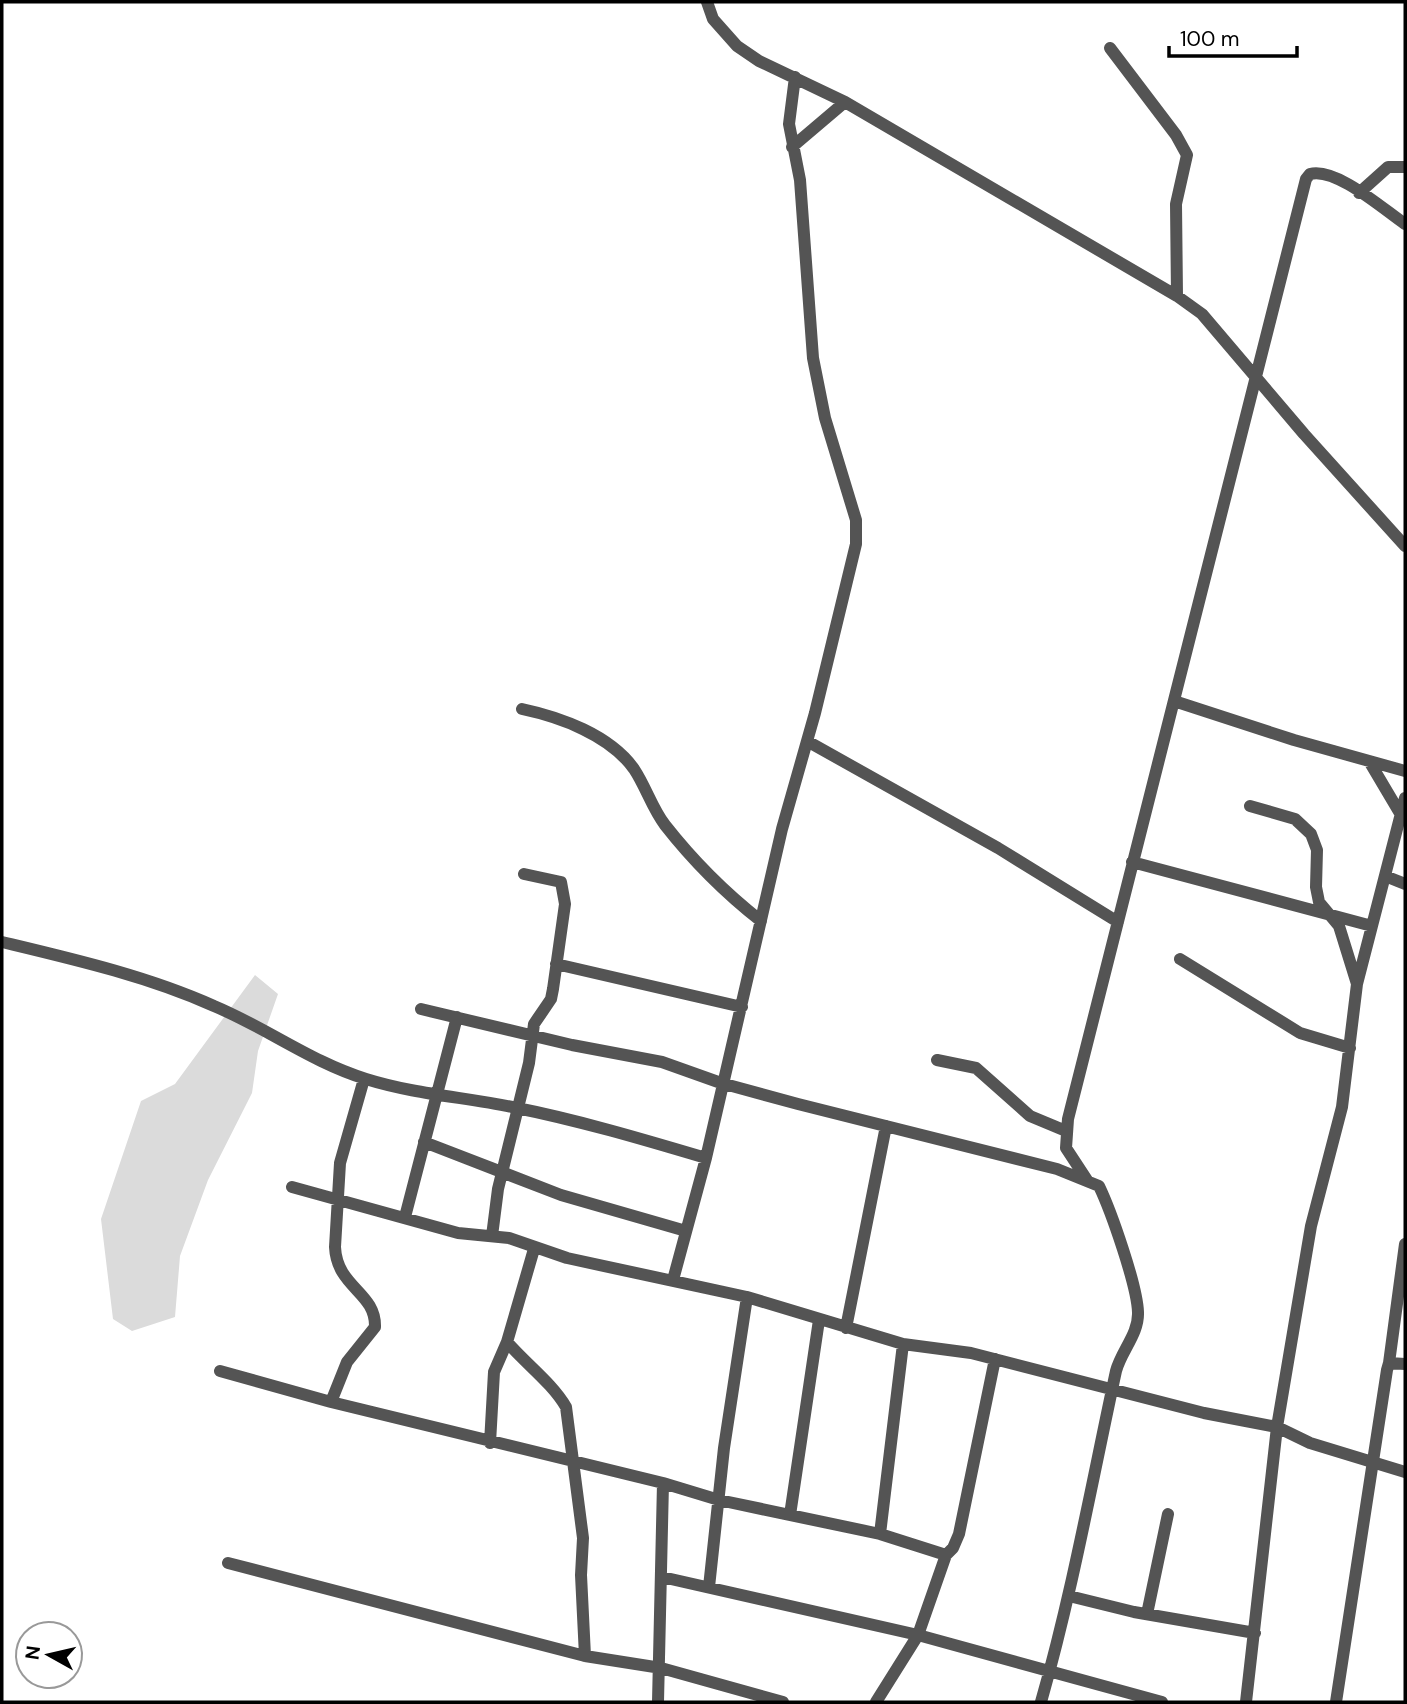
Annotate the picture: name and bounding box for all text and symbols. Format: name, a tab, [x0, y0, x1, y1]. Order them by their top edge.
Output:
scale bar	[1169, 14, 1297, 58]
text: 100 m	[1180, 25, 1240, 53]
north arrow	[14, 1620, 84, 1690]
text: N	[19, 1644, 46, 1661]

